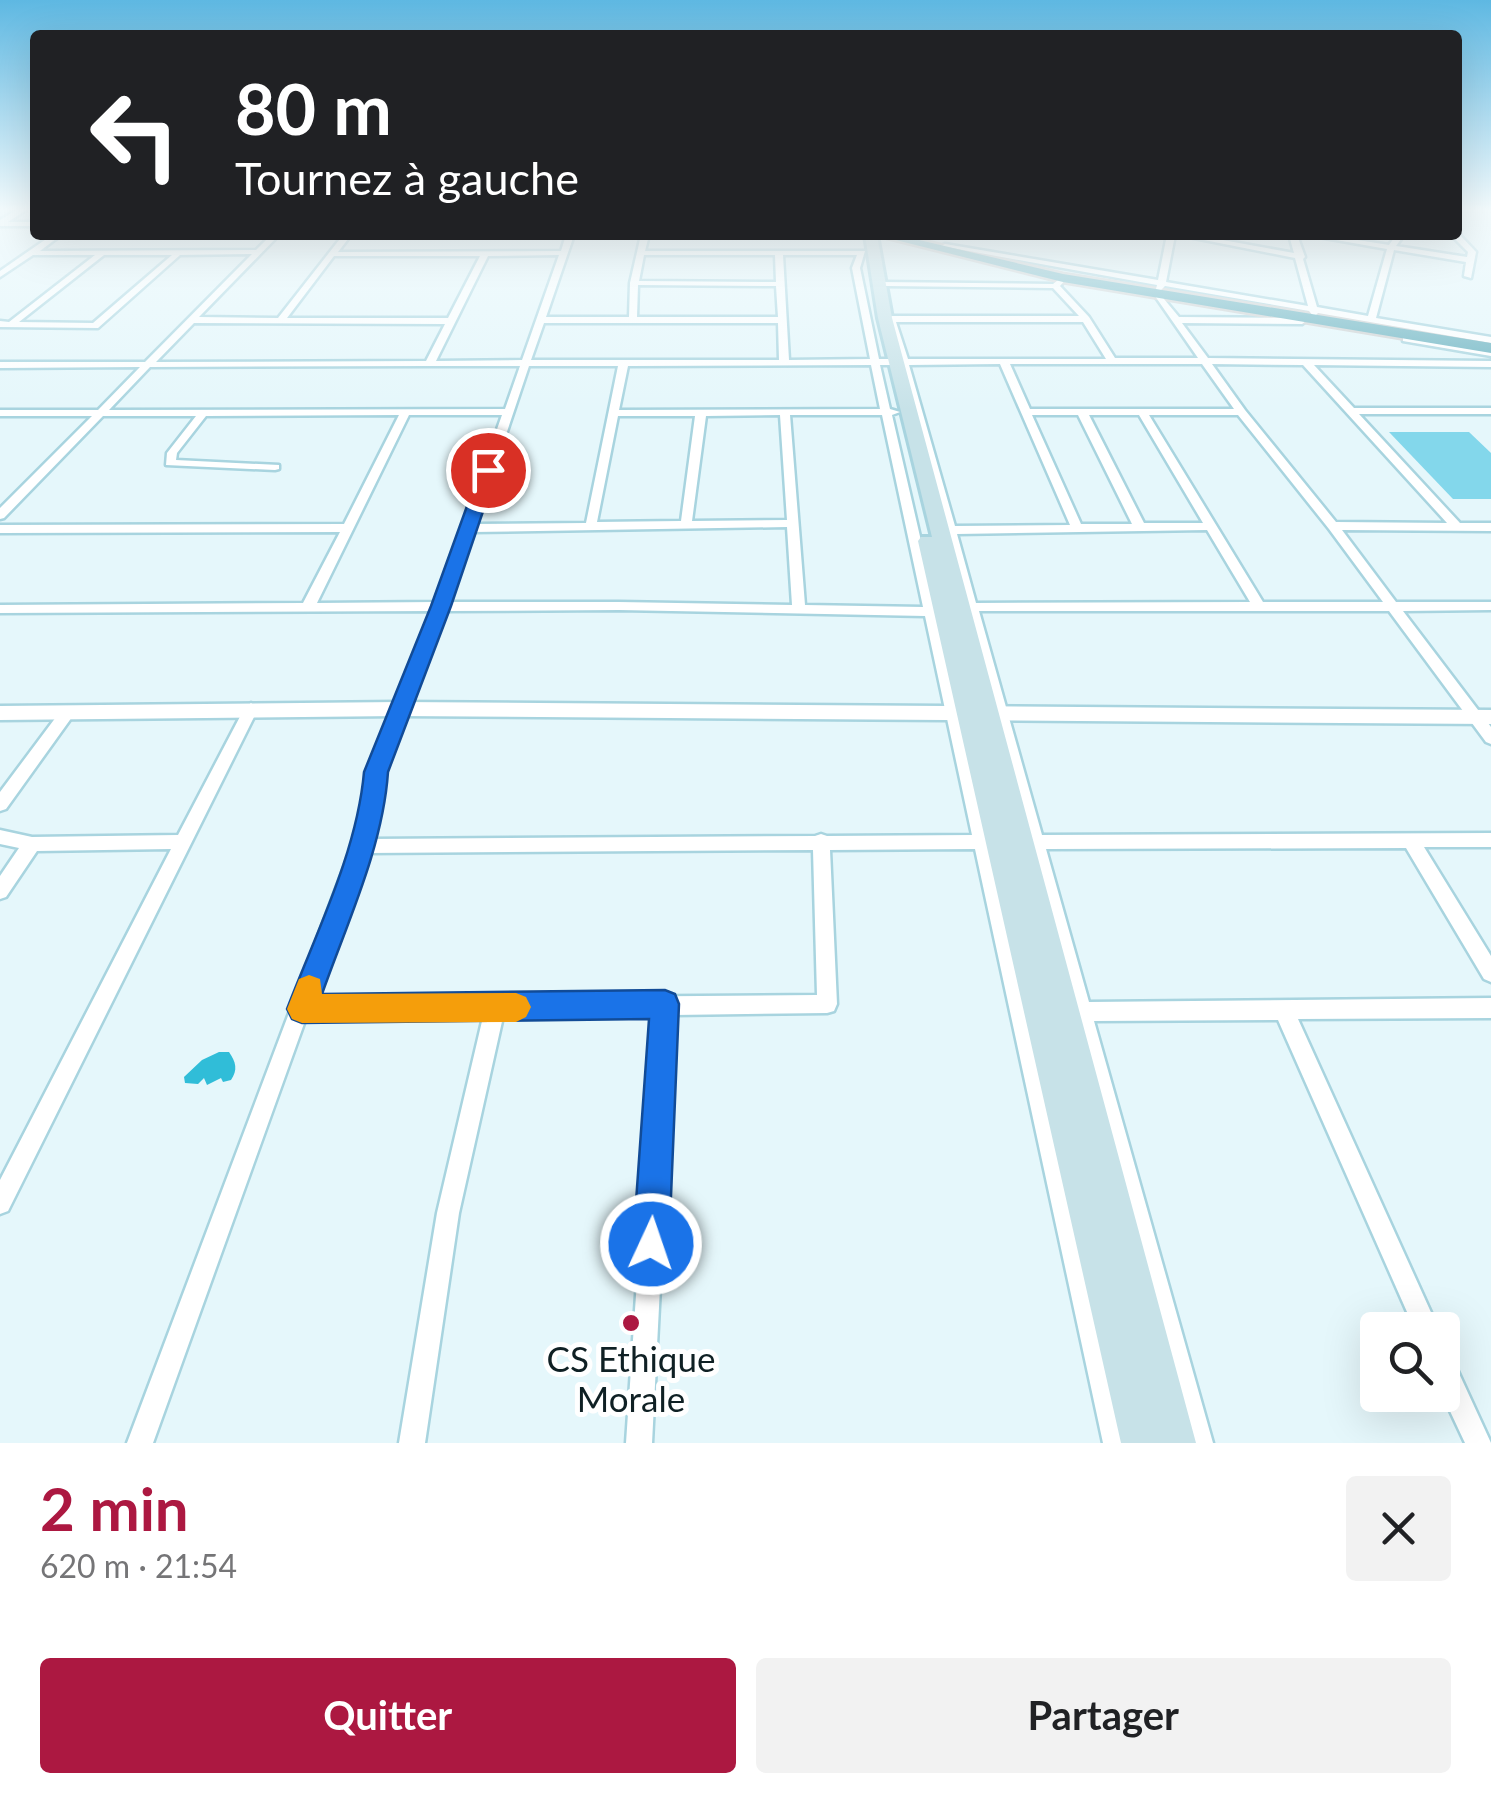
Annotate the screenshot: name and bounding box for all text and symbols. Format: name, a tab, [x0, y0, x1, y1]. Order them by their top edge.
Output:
text: 80 m	[235, 66, 392, 150]
icon: left	[70, 70, 200, 200]
text: Tournez à gauche	[235, 151, 579, 205]
pin	[446, 428, 531, 513]
icon: arrive	[461, 443, 516, 498]
position arrow	[599, 1192, 703, 1296]
marker: CS Ethique Morale	[620, 1312, 642, 1334]
map controls	[1360, 1312, 1460, 1412]
button: search	[1360, 1312, 1460, 1412]
place label: CS Ethique Morale	[547, 1337, 715, 1419]
text: 2 min	[40, 1472, 189, 1544]
button: close	[1346, 1476, 1451, 1581]
text: 620 m · 21:54	[40, 1546, 237, 1585]
button: Quitter	[40, 1658, 736, 1773]
button: Partager	[756, 1658, 1451, 1773]

